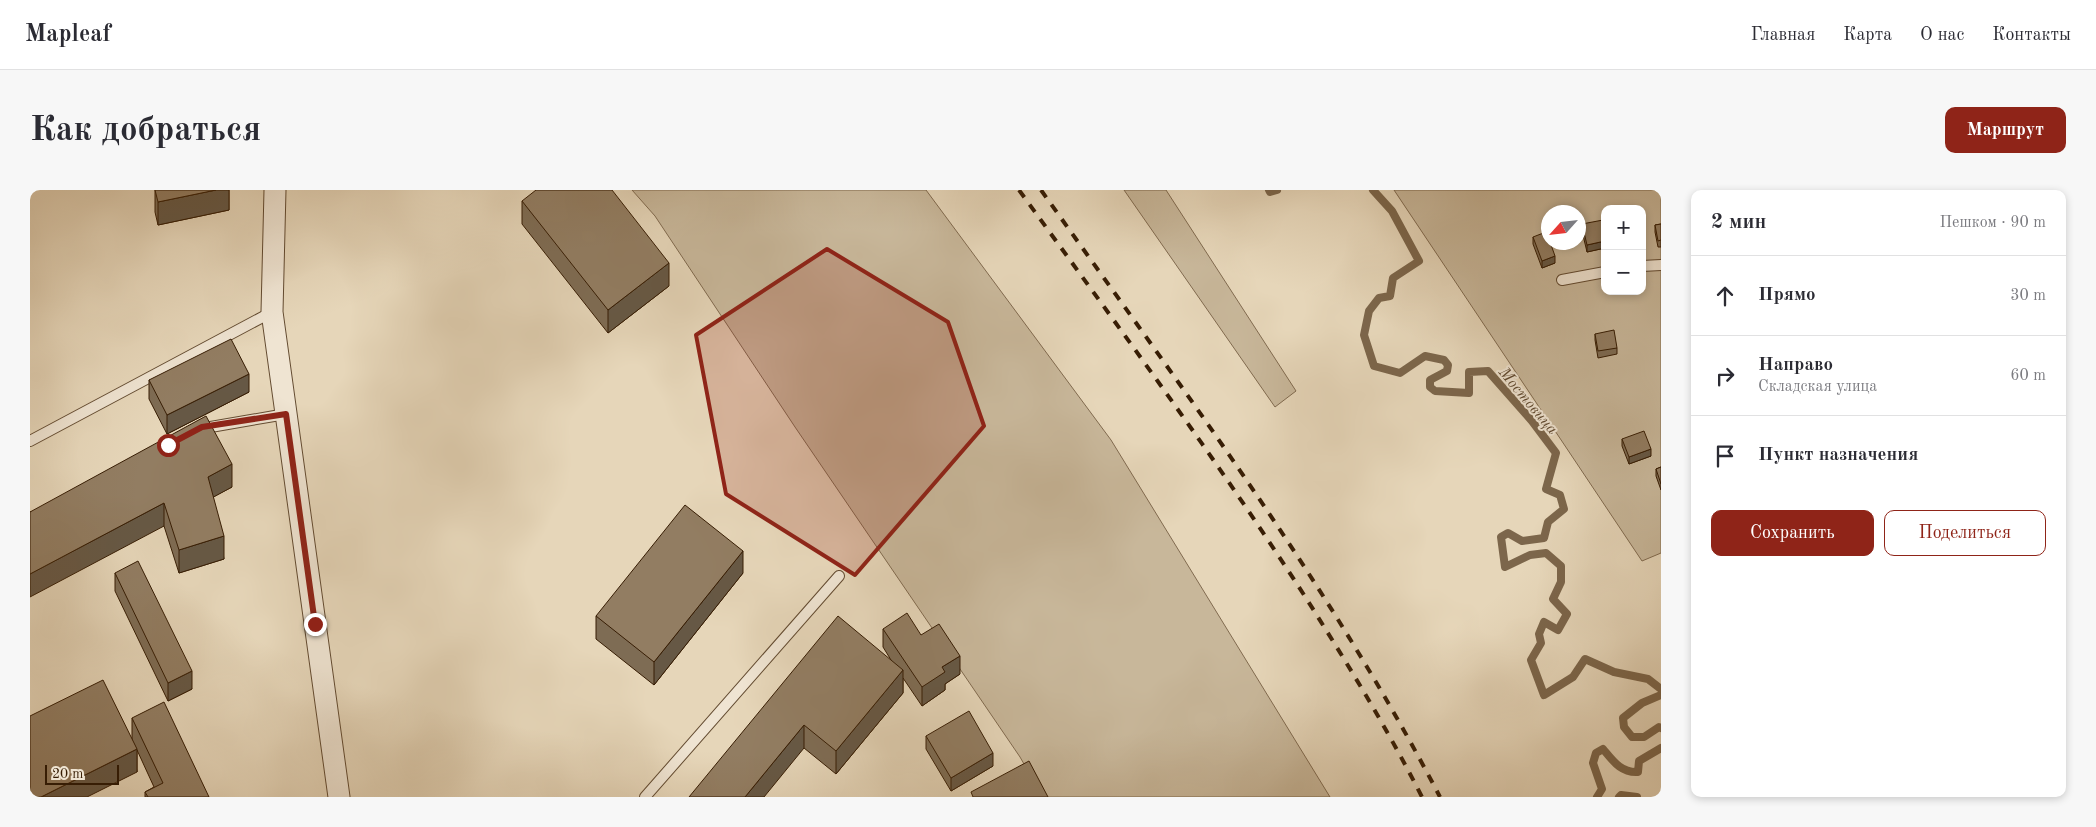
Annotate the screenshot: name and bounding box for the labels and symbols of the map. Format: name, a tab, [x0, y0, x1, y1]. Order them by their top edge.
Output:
north arrow	[1541, 205, 1586, 250]
water label: Мостовица	[1494, 364, 1560, 438]
route start	[157, 434, 180, 457]
route end	[304, 613, 327, 636]
scale bar	[45, 762, 119, 785]

